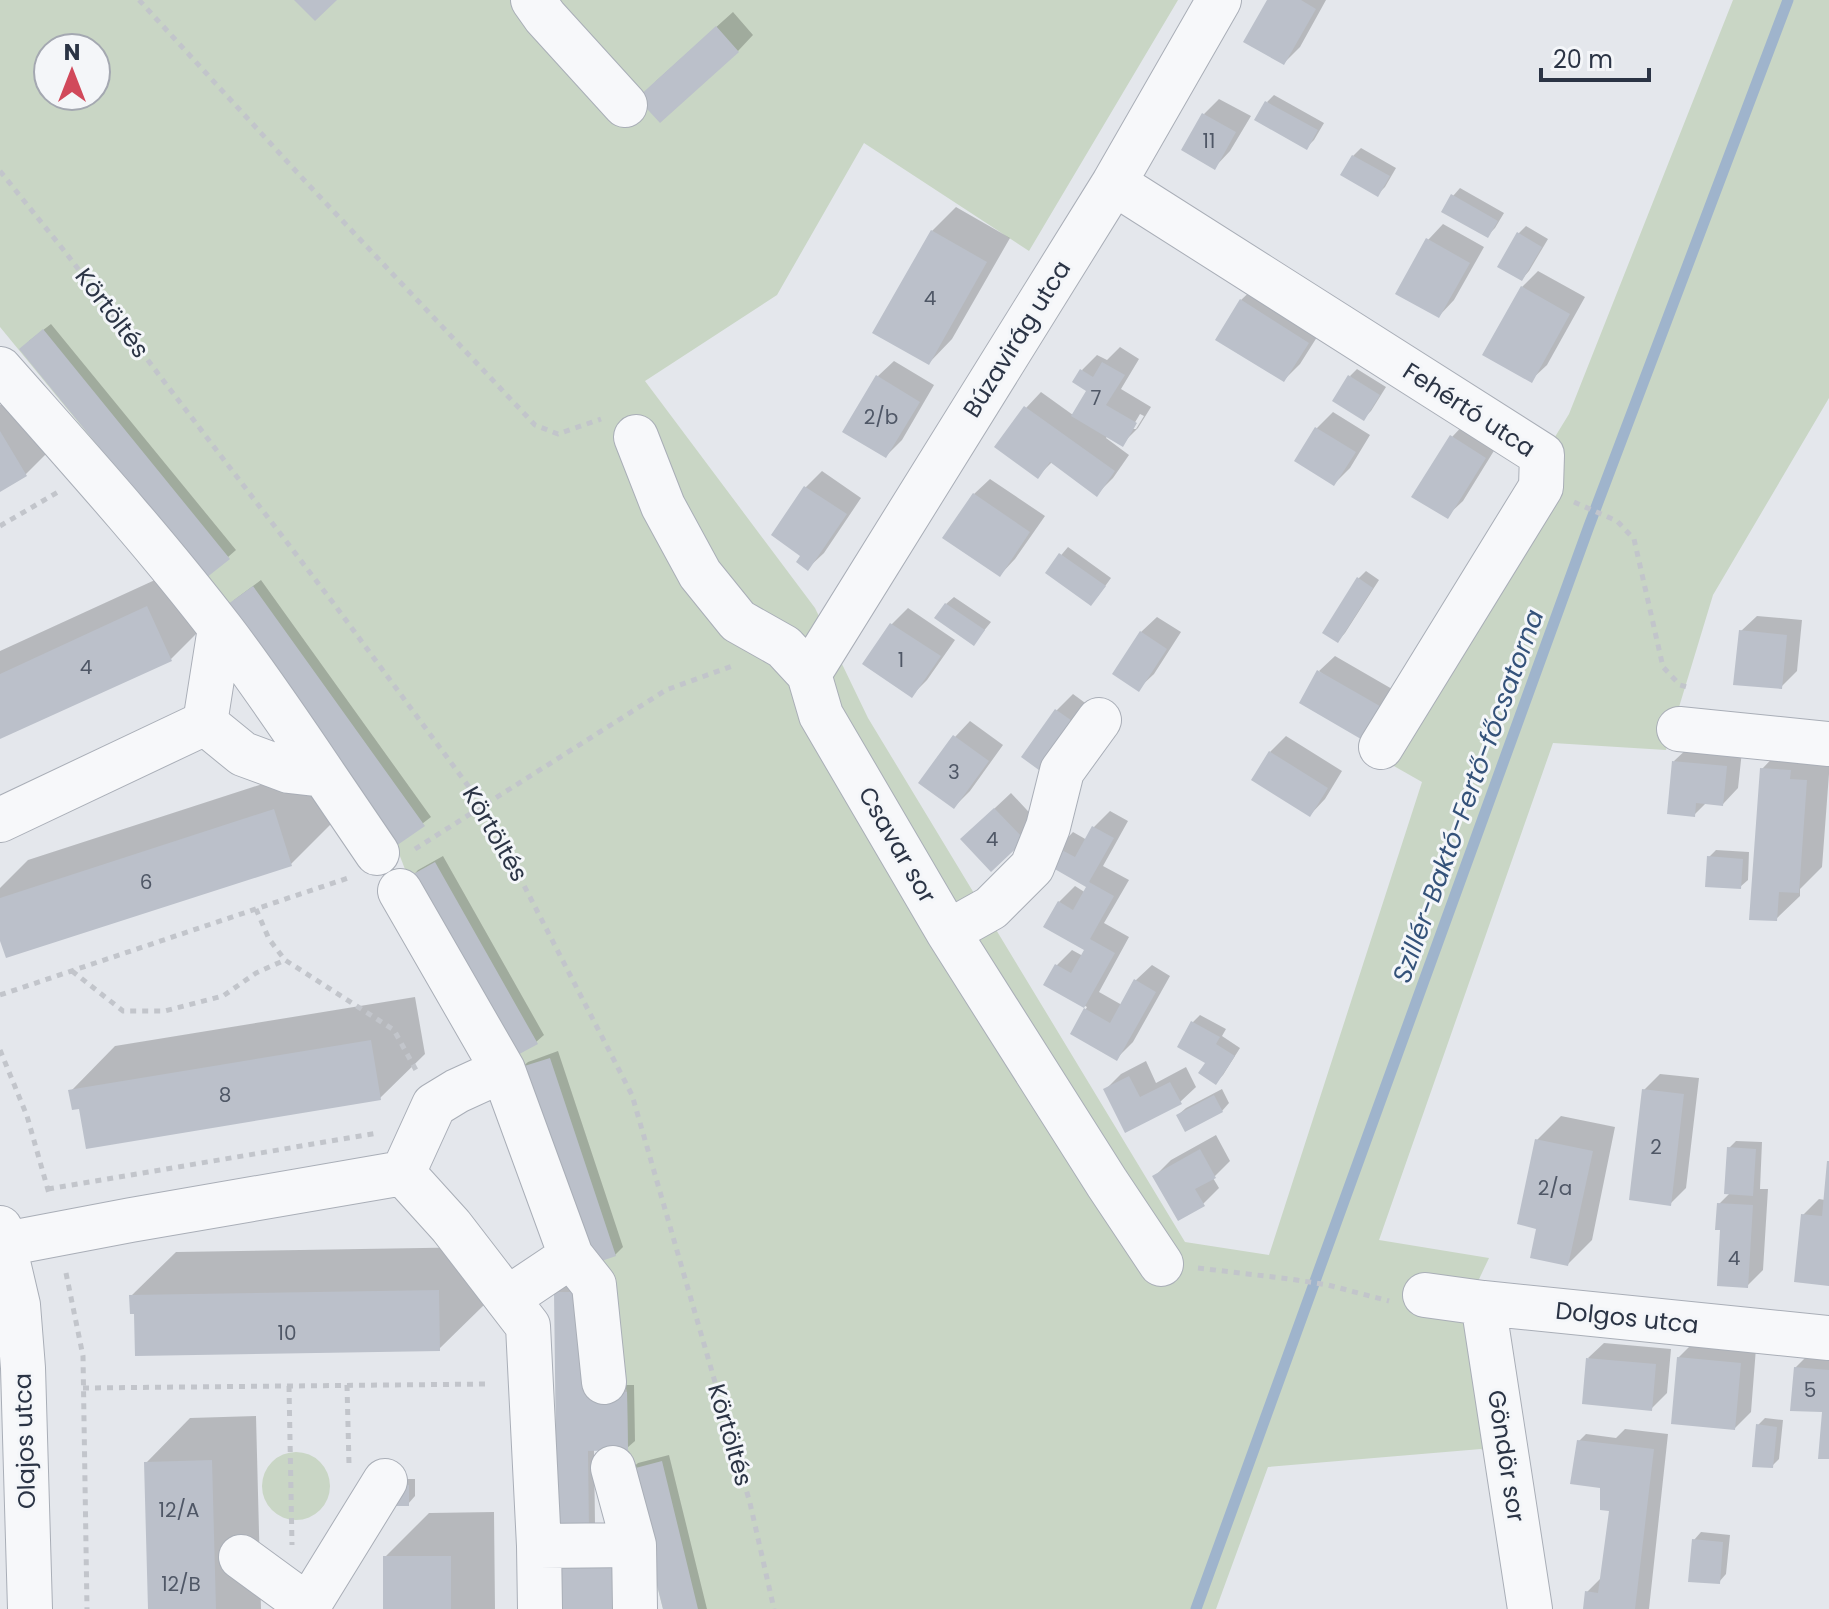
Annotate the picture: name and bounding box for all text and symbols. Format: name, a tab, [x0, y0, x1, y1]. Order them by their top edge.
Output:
north arrow	[32, 32, 112, 112]
scale bar	[1541, 32, 1649, 82]
text: N	[64, 37, 80, 68]
text: 20 m	[1553, 43, 1613, 76]
house number: 11	[1203, 127, 1215, 155]
street label: Búzavirág utca	[955, 254, 1078, 423]
street label: Körtöltés	[68, 261, 157, 364]
house number: 4	[924, 284, 936, 312]
street label: Fehértó utca	[1397, 354, 1542, 465]
house number: 7	[1091, 384, 1102, 412]
house number: 2/b	[864, 403, 898, 431]
water label: Szillér-Baktó-Fertő-főcsatorna	[1384, 604, 1552, 988]
house number: 1	[898, 646, 904, 674]
house number: 4	[80, 653, 92, 681]
house number: 3	[948, 758, 960, 786]
street label: Körtöltés	[455, 780, 536, 887]
street label: Csavar sor	[851, 781, 944, 909]
house number: 4	[986, 825, 998, 853]
house number: 6	[140, 868, 152, 896]
house number: 8	[219, 1081, 231, 1109]
house number: 2	[1650, 1133, 1662, 1161]
house number: 2/a	[1538, 1174, 1572, 1202]
house number: 4	[1728, 1244, 1740, 1272]
street label: Dolgos utca	[1554, 1294, 1700, 1341]
house number: 10	[278, 1319, 296, 1347]
street label: Olajos utca	[6, 1372, 43, 1510]
house number: 5	[1804, 1376, 1816, 1404]
street label: Körtöltés	[700, 1380, 761, 1490]
street label: Göndör sor	[1480, 1388, 1533, 1524]
house number: 12/A	[159, 1496, 199, 1524]
house number: 12/B	[161, 1570, 201, 1598]

